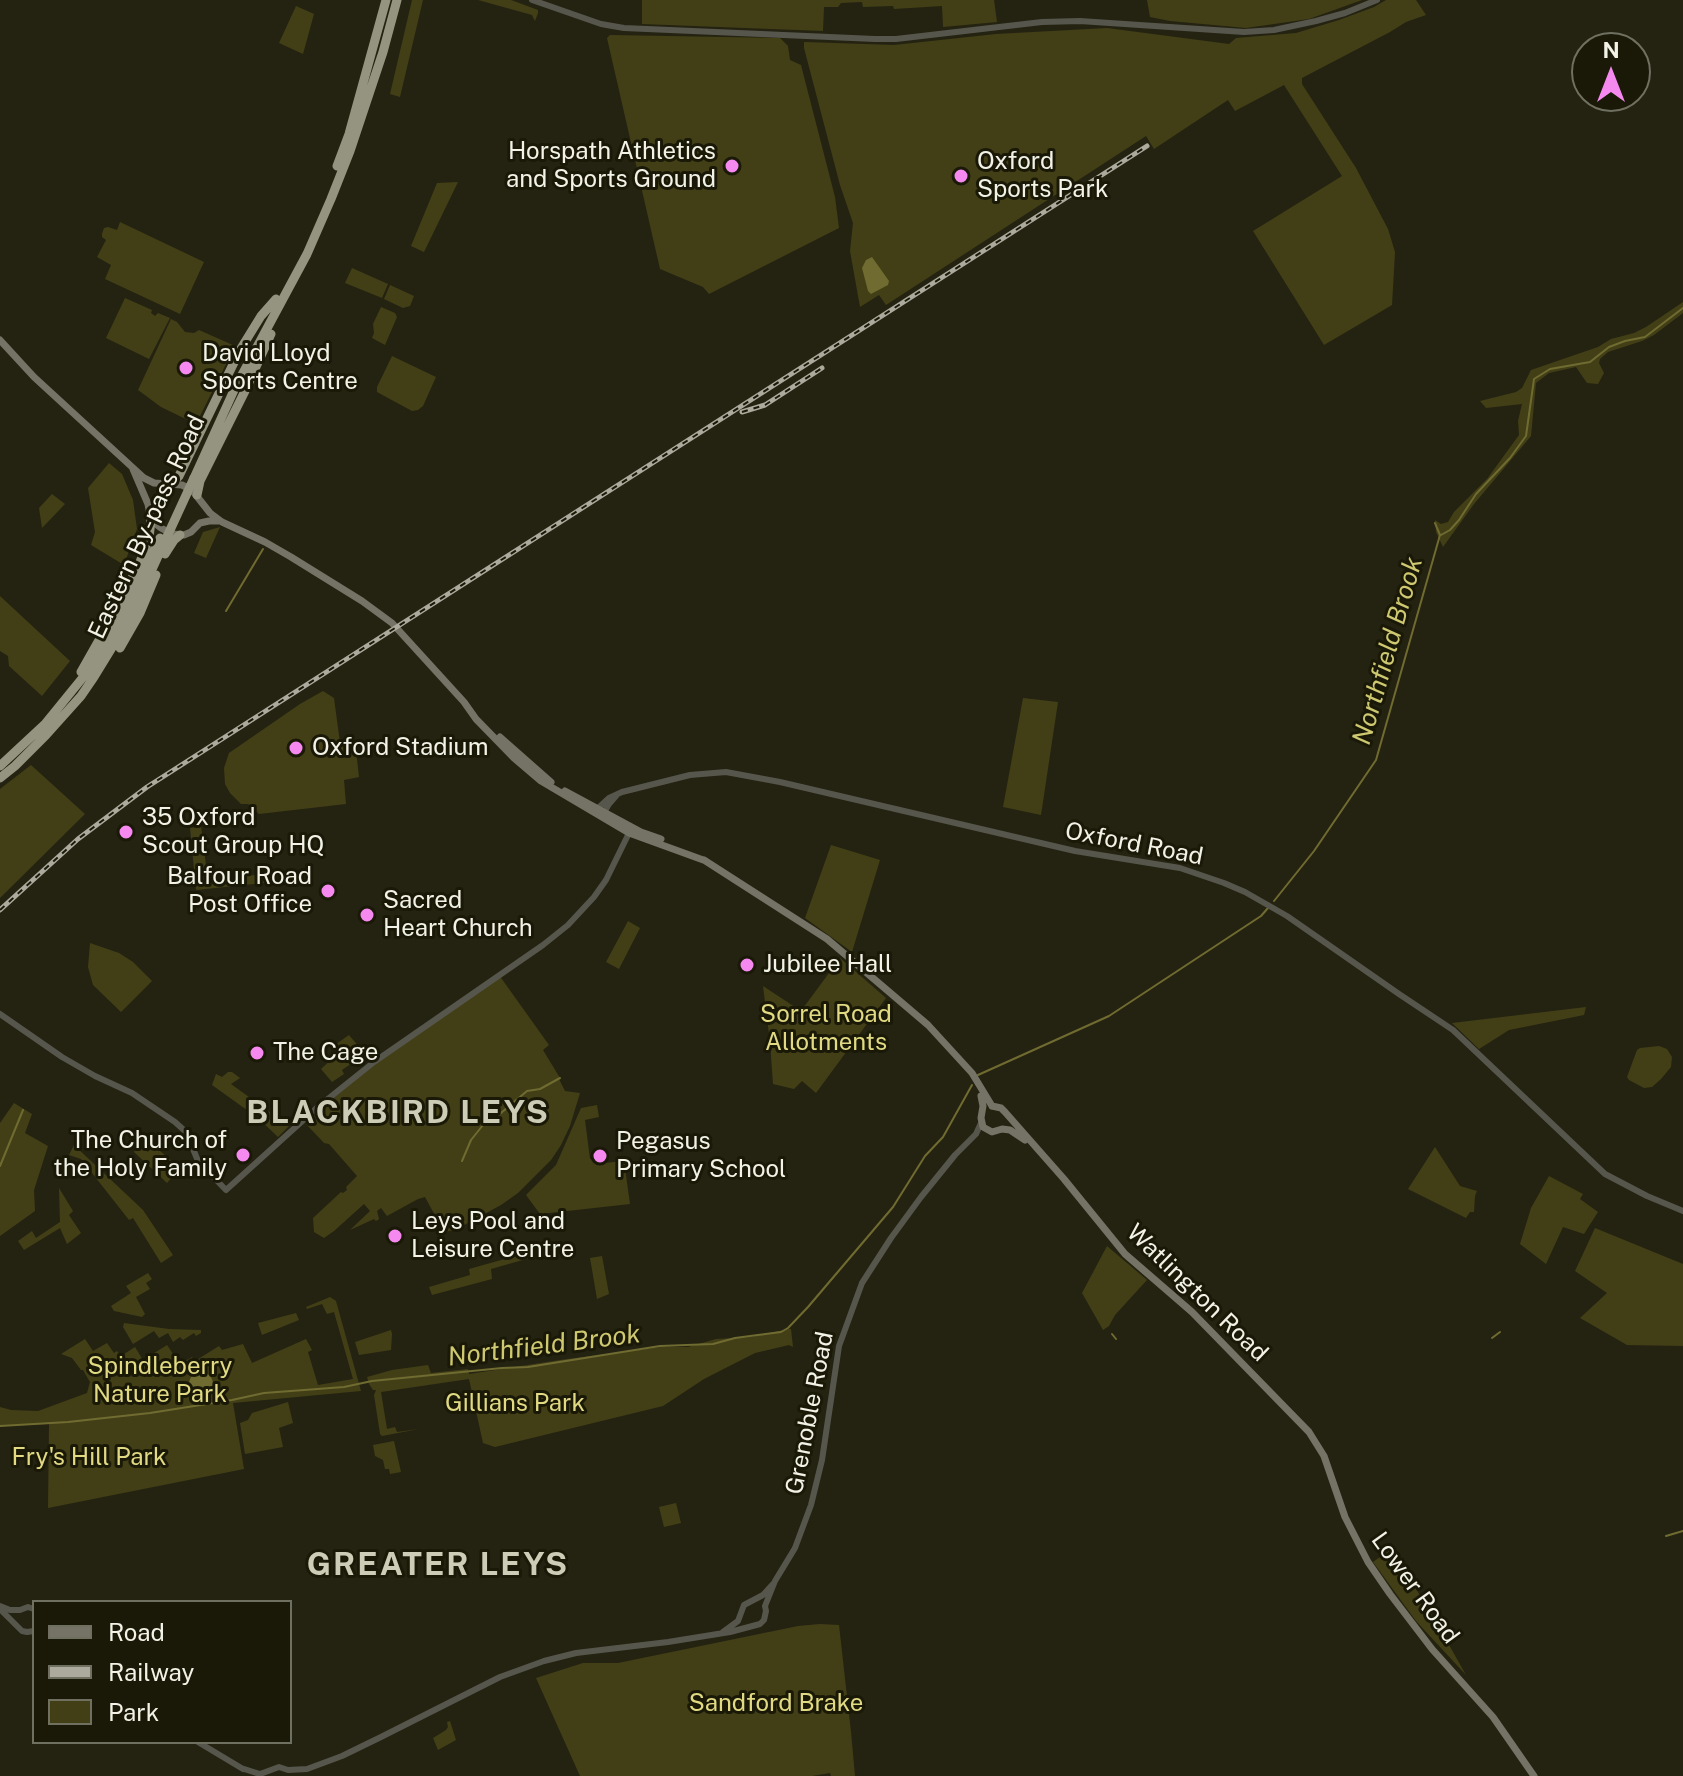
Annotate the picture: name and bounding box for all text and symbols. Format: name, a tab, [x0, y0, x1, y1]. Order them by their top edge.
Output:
north arrow	[1571, 32, 1651, 112]
text: N	[1602, 37, 1620, 63]
place label: Horspath Athletics and Sports Ground	[506, 138, 716, 194]
place label: Oxford Sports Park	[977, 148, 1108, 204]
marker: Horspath Athletics and Sports Ground	[723, 157, 741, 175]
marker: Oxford Sports Park	[952, 167, 970, 185]
place label: David Lloyd Sports Centre	[202, 340, 358, 396]
marker: David Lloyd Sports Centre	[177, 359, 195, 377]
street label: Eastern By-pass Road	[83, 411, 211, 643]
water label: Northfield Brook	[1346, 554, 1430, 748]
place label: Oxford Stadium	[312, 734, 488, 762]
marker: Oxford Stadium	[287, 739, 305, 757]
place label: 35 Oxford Scout Group HQ	[142, 804, 325, 860]
street label: Oxford Road	[1063, 817, 1205, 871]
marker: 35 Oxford Scout Group HQ	[117, 823, 135, 841]
place label: Balfour Road Post Office	[167, 863, 312, 919]
marker: Balfour Road Post Office	[319, 882, 337, 900]
place label: Sacred Heart Church	[383, 887, 532, 943]
marker: Sacred Heart Church	[358, 906, 376, 924]
place label: Jubilee Hall	[763, 951, 892, 979]
marker: Jubilee Hall	[738, 956, 756, 974]
park label: Sorrel Road Allotments	[760, 1001, 892, 1057]
place label: The Cage	[273, 1039, 378, 1067]
marker: The Cage	[248, 1044, 266, 1062]
district label: BLACKBIRD LEYS	[246, 1094, 550, 1132]
place label: The Church of the Holy Family	[53, 1127, 227, 1183]
place label: Pegasus Primary School	[616, 1128, 786, 1184]
marker: The Church of the Holy Family	[234, 1146, 252, 1164]
marker: Pegasus Primary School	[591, 1147, 609, 1165]
place label: Leys Pool and Leisure Centre	[411, 1208, 574, 1264]
street label: Watlington Road	[1120, 1218, 1274, 1368]
marker: Leys Pool and Leisure Centre	[386, 1227, 404, 1245]
water label: Northfield Brook	[446, 1319, 642, 1373]
street label: Grenoble Road	[780, 1329, 840, 1497]
park label: Spindleberry Nature Park	[88, 1353, 232, 1409]
park label: Gillians Park	[445, 1390, 585, 1418]
park label: Fry's Hill Park	[12, 1444, 166, 1472]
street label: Lower Road	[1365, 1527, 1465, 1649]
district label: GREATER LEYS	[307, 1546, 569, 1584]
legend	[32, 1600, 292, 1744]
text: Road	[108, 1618, 165, 1646]
text: Railway	[108, 1658, 194, 1686]
park label: Sandford Brake	[689, 1690, 863, 1718]
text: Park	[108, 1698, 159, 1726]

